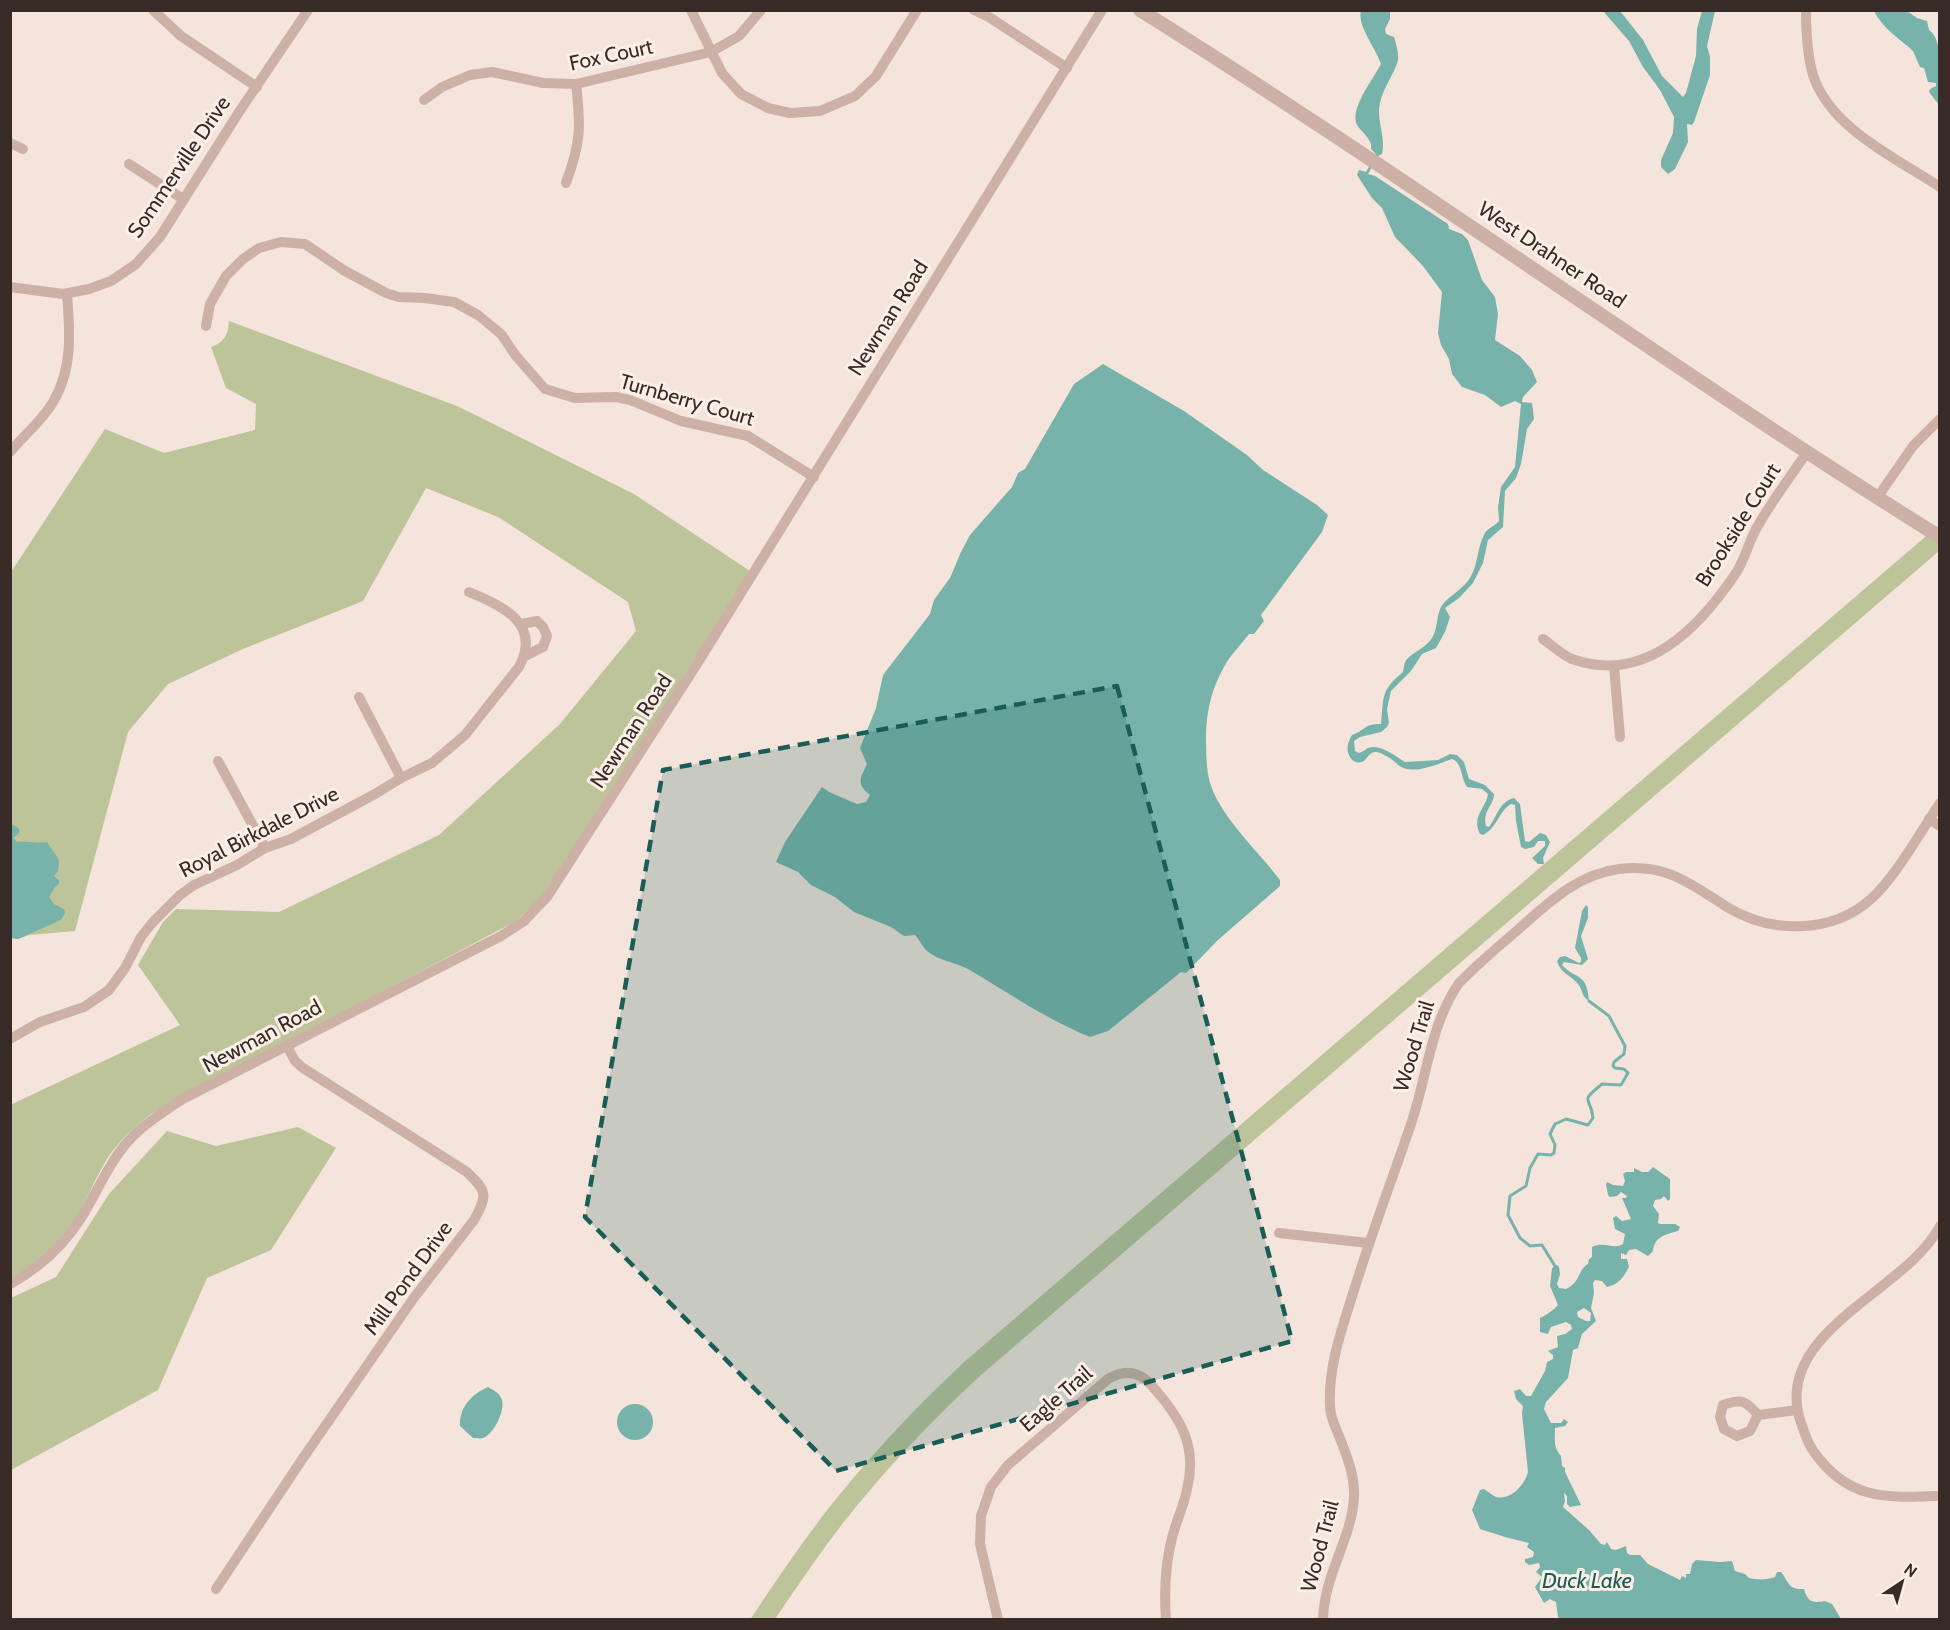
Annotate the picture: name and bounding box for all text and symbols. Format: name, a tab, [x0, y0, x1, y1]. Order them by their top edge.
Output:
street label: Fox Court	[567, 33, 655, 76]
street label: Sommerville Drive	[122, 91, 235, 242]
street label: West Drahner Road	[1474, 196, 1631, 313]
street label: Newman Road	[842, 256, 933, 380]
street label: Turnberry Court	[617, 368, 757, 431]
street label: Brookside Court	[1690, 459, 1785, 591]
street label: Newman Road	[584, 669, 677, 792]
street label: Royal Birkdale Drive	[175, 780, 343, 883]
street label: Newman Road	[198, 994, 325, 1077]
street label: Wood Trail	[1388, 997, 1439, 1094]
street label: Mill Pond Drive	[358, 1216, 457, 1339]
street label: Eagle Trail	[1014, 1360, 1097, 1437]
street label: Wood Trail	[1295, 1497, 1344, 1594]
north arrow	[1872, 1552, 1932, 1612]
text: N	[1900, 1559, 1921, 1581]
water label: Duck Lake	[1542, 1567, 1632, 1594]

